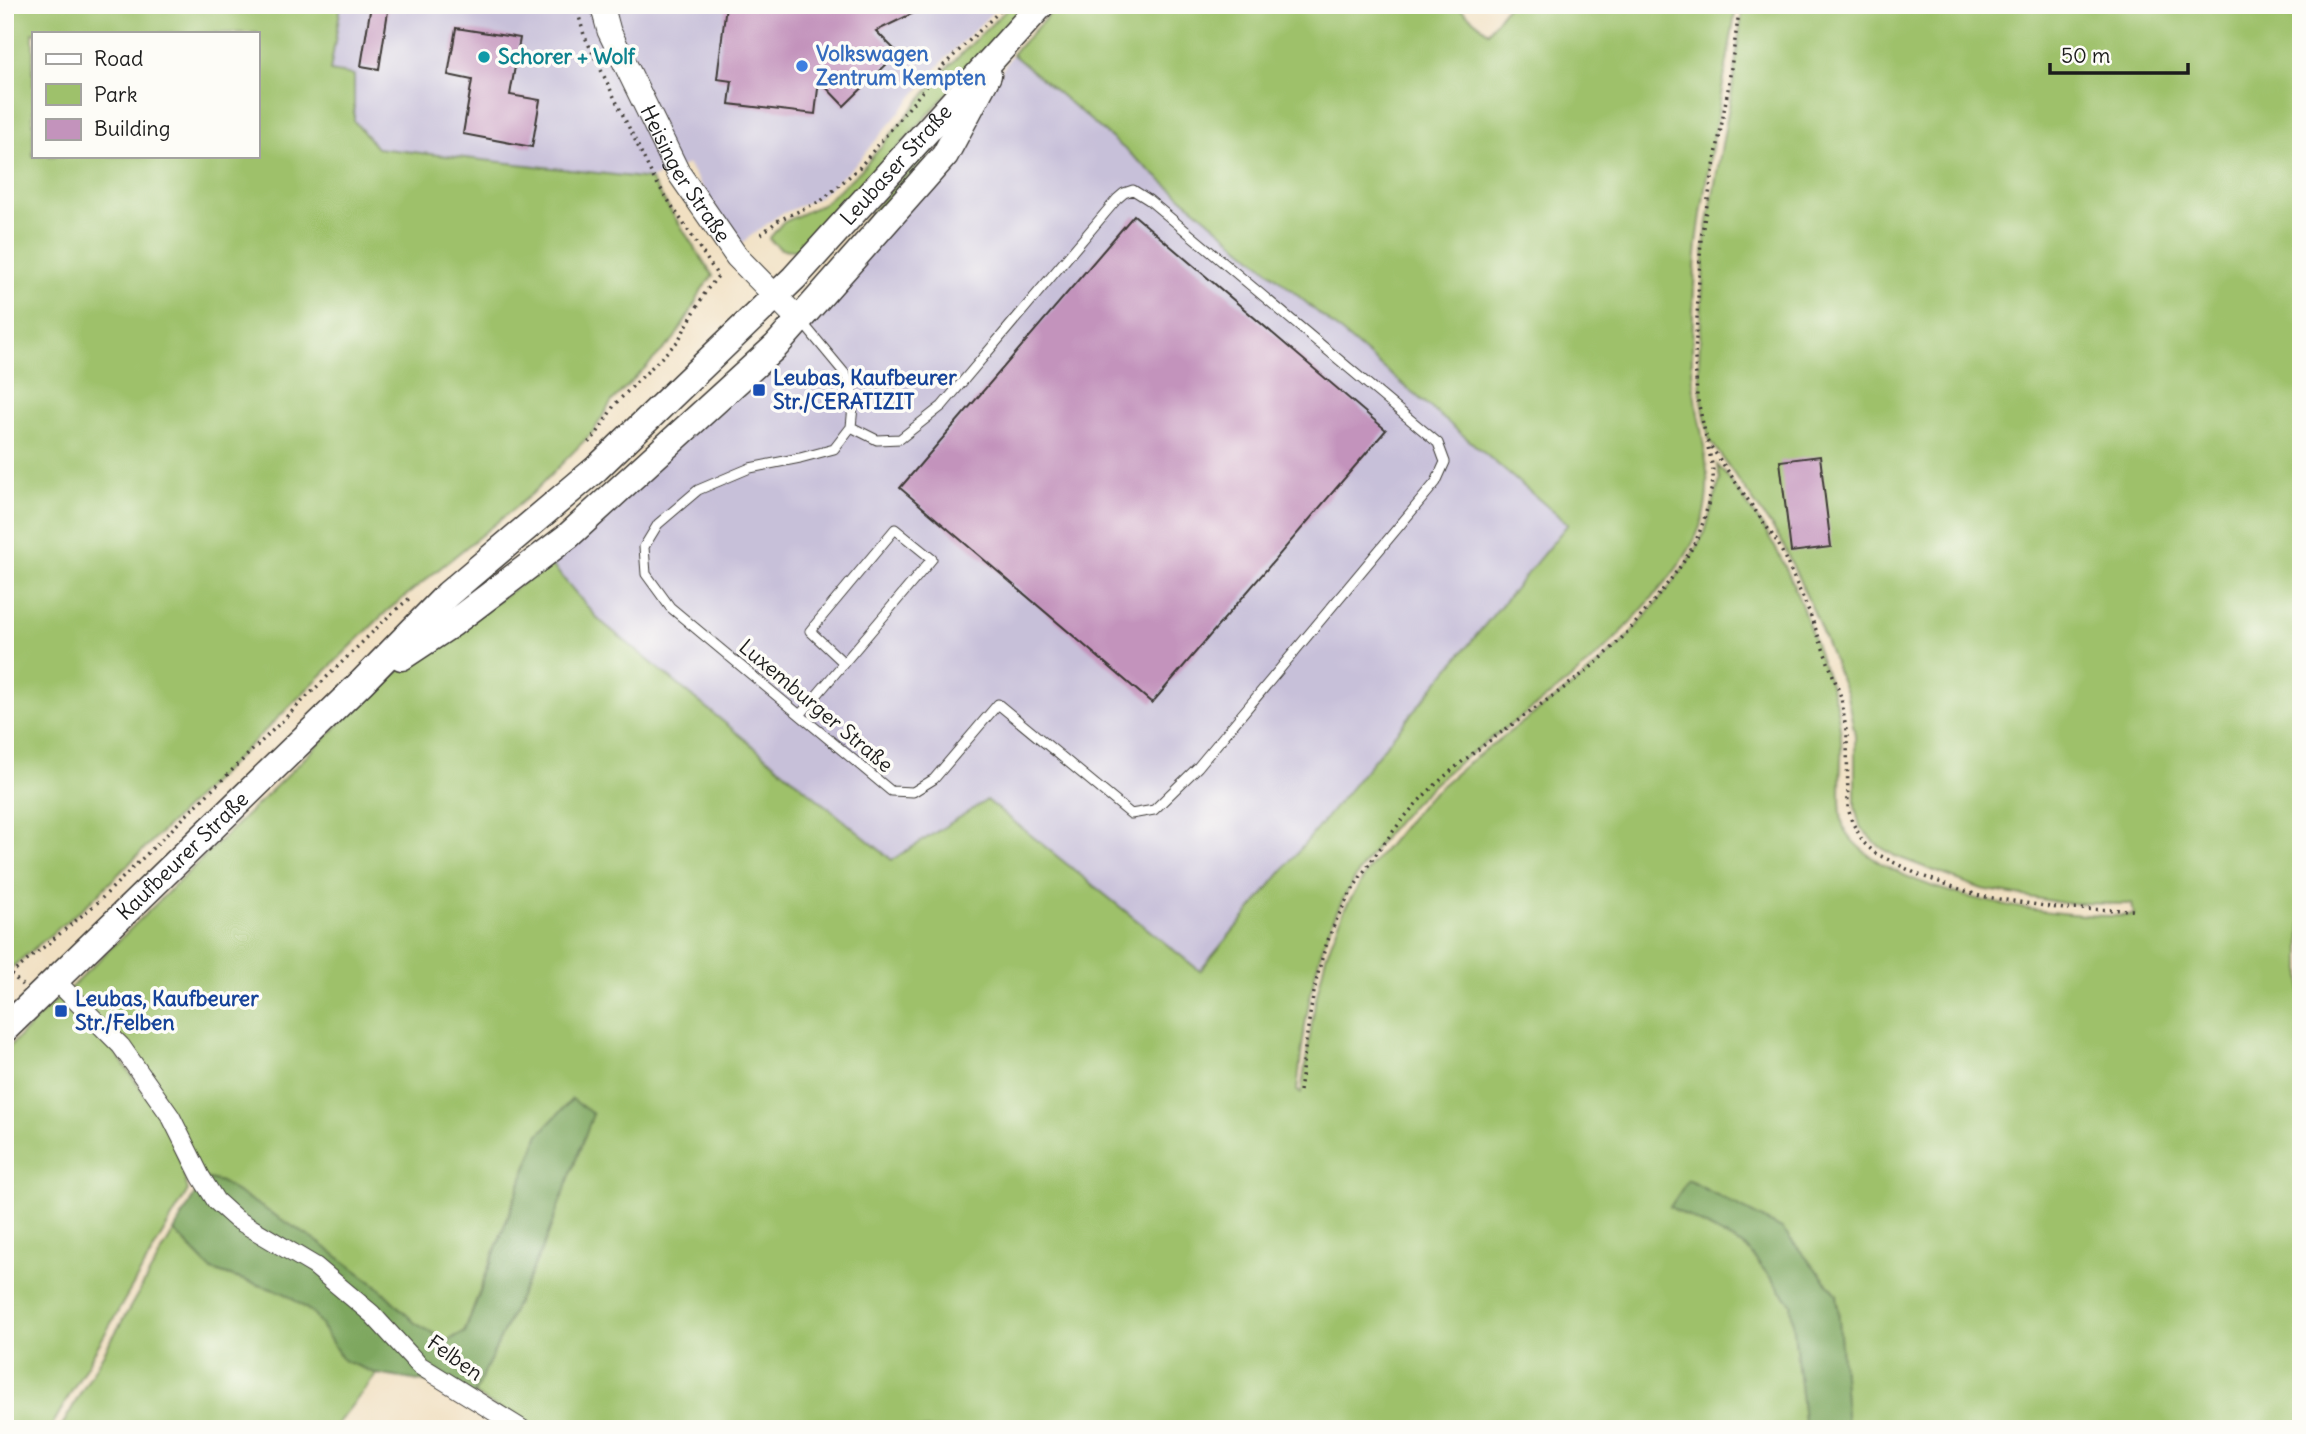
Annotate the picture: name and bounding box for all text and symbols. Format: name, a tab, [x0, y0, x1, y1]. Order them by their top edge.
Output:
legend	[32, 32, 259, 158]
scale bar	[2050, 32, 2189, 76]
place label: Volkswagen Zentrum Kempten	[816, 40, 986, 91]
text: 50 m	[2061, 42, 2110, 69]
place label: Schorer + Wolf	[498, 43, 636, 70]
text: Road	[94, 45, 143, 72]
marker: Schorer + Wolf	[476, 49, 492, 65]
marker: Volkswagen Zentrum Kempten	[794, 58, 810, 74]
text: Park	[94, 81, 137, 108]
street label: Leubaser Straße	[834, 99, 957, 231]
street label: Heisinger Straße	[634, 101, 737, 248]
text: Building	[94, 115, 170, 142]
place label: Leubas, Kaufbeurer Str./CERATIZIT	[773, 364, 957, 415]
marker: Leubas, Kaufbeurer Str./CERATIZIT	[751, 382, 767, 398]
street label: Luxemburger Straße	[734, 633, 899, 778]
street label: Kaufbeurer Straße	[111, 786, 254, 926]
place label: Leubas, Kaufbeurer Str./Felben	[75, 985, 259, 1036]
marker: Leubas, Kaufbeurer Str./Felben	[53, 1003, 69, 1019]
street label: Felben	[422, 1329, 488, 1386]

